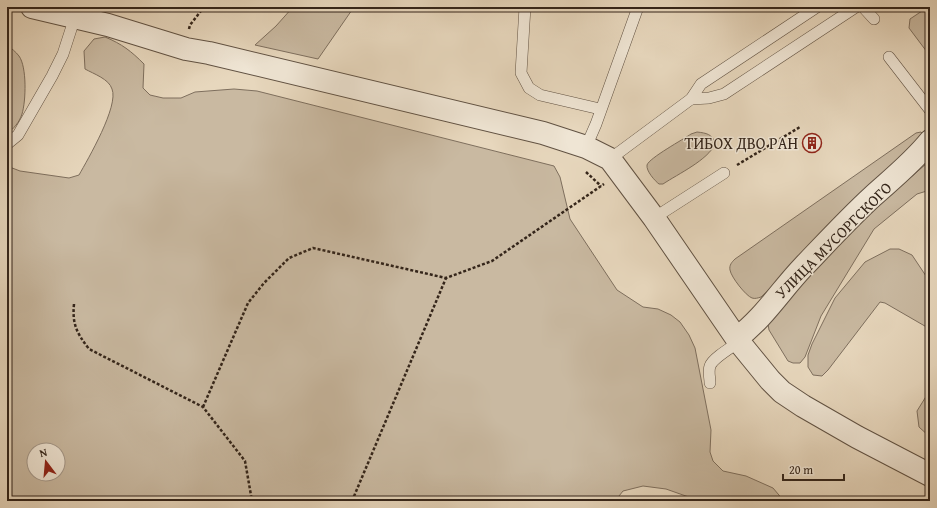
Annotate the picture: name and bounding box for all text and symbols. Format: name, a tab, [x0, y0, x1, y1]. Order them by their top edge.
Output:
place label: ТИБОХ ДВО РАН	[685, 131, 798, 155]
building icon: ТИБОХ ДВО РАН	[801, 132, 823, 154]
street label: УЛИЦА МУСОРГСКОГО	[769, 176, 897, 304]
north arrow	[26, 442, 66, 482]
text: N	[38, 444, 50, 461]
scale bar	[783, 456, 844, 482]
text: 20 m	[789, 461, 813, 478]

